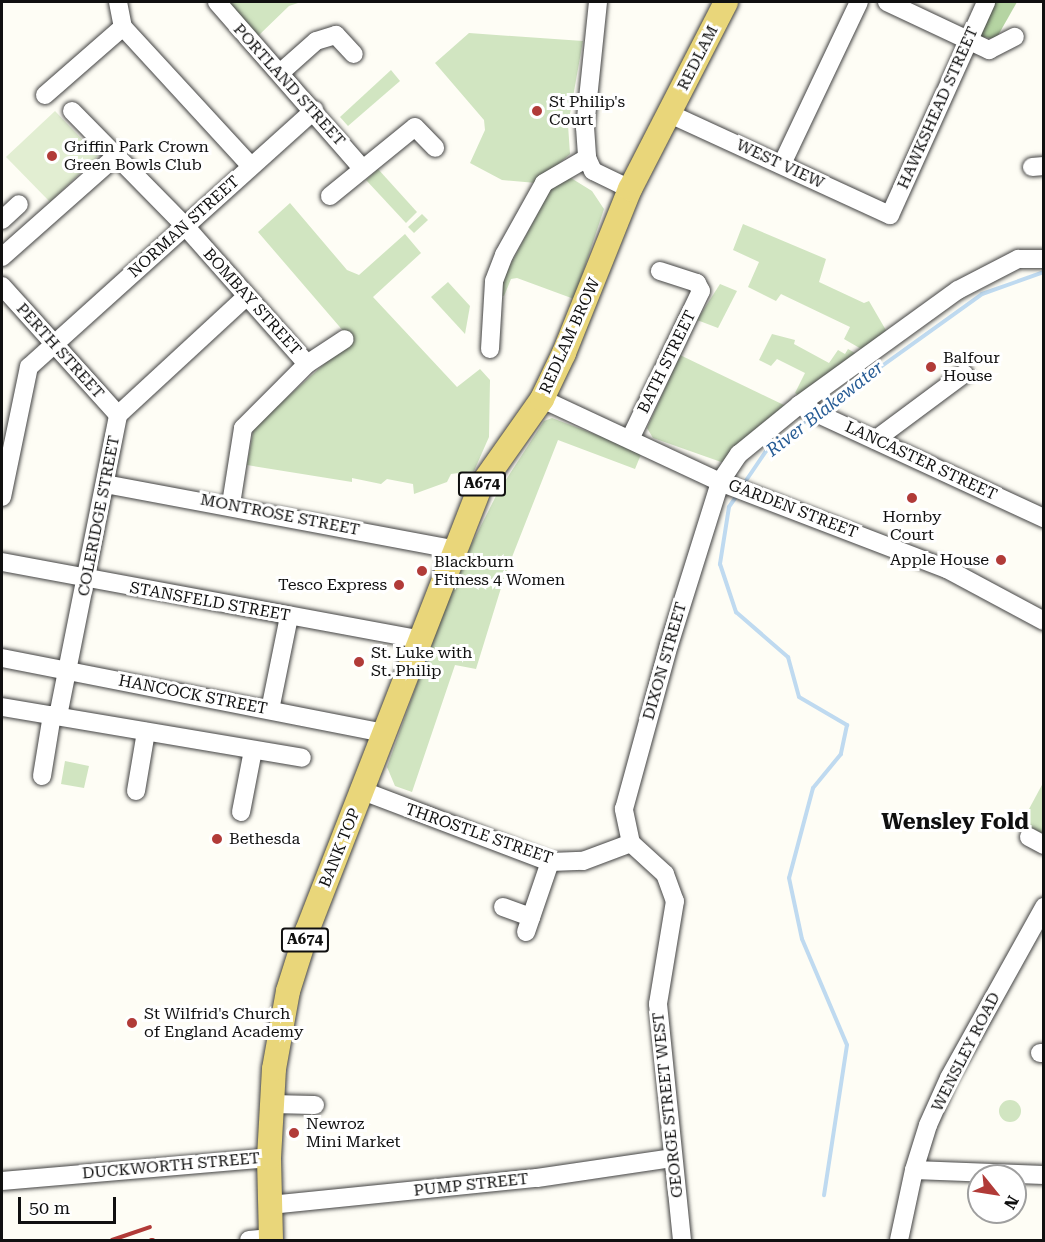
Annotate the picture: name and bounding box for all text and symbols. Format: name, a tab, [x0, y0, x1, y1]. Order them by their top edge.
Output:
street label: PORTLAND STREET	[229, 20, 349, 150]
street label: REDLAM	[674, 22, 722, 94]
street label: HAWKSHEAD STREET	[894, 24, 982, 192]
place label: St Philip's Court	[549, 92, 625, 130]
marker: St Philip's Court	[530, 104, 544, 118]
street label: WEST VIEW	[733, 135, 827, 193]
place label: Griffin Park Crown Green Bowls Club	[64, 137, 209, 175]
marker: Griffin Park Crown Green Bowls Club	[45, 149, 59, 163]
street label: NORMAN STREET	[125, 172, 243, 282]
street label: BOMBAY STREET	[199, 245, 305, 359]
street label: REDLAM BROW	[536, 275, 604, 397]
street label: PERTH STREET	[12, 299, 108, 403]
street label: BATH STREET	[634, 307, 700, 417]
place label: Balfour House	[943, 348, 1000, 386]
water label: River Blakewater	[762, 357, 888, 461]
marker: Balfour House	[924, 360, 938, 374]
street label: LANCASTER STREET	[842, 417, 1000, 505]
street label: COLERIDGE STREET	[74, 434, 124, 598]
road number: A674	[456, 472, 508, 496]
street label: GARDEN STREET	[726, 476, 860, 542]
street label: MONTROSE STREET	[199, 490, 361, 540]
marker: Hornby Court	[905, 491, 919, 505]
place label: Hornby Court	[882, 507, 942, 545]
place label: Apple House	[890, 550, 989, 570]
place label: Blackburn Fitness 4 Women	[434, 552, 565, 590]
marker: Apple House	[994, 553, 1008, 567]
marker: Blackburn Fitness 4 Women	[415, 564, 429, 578]
place label: Tesco Express	[278, 575, 387, 595]
street label: STANSFELD STREET	[128, 578, 292, 626]
marker: Tesco Express	[392, 578, 406, 592]
street label: DIXON STREET	[639, 600, 691, 722]
place label: St. Luke with St. Philip	[371, 643, 472, 681]
marker: St. Luke with St. Philip	[352, 655, 366, 669]
street label: HANCOCK STREET	[117, 671, 269, 719]
street label: THROSTLE STREET	[403, 800, 555, 868]
street label: BANK TOP	[315, 806, 365, 890]
district label: Wensley Fold	[881, 809, 1029, 835]
place label: Bethesda	[229, 829, 300, 849]
marker: Bethesda	[210, 832, 224, 846]
road number: A674	[280, 928, 330, 952]
street label: WENSLEY ROAD	[928, 989, 1004, 1115]
place label: St Wilfrid's Church of England Academy	[144, 1004, 303, 1042]
street label: GEORGE STREET WEST	[649, 1011, 687, 1199]
marker: St Wilfrid's Church of England Academy	[125, 1016, 139, 1030]
place label: Newroz Mini Market	[306, 1114, 401, 1152]
marker: Newroz Mini Market	[287, 1126, 301, 1140]
street label: DUCKWORTH STREET	[81, 1149, 261, 1183]
north arrow	[967, 1164, 1027, 1224]
street label: PUMP STREET	[413, 1169, 529, 1201]
scale bar	[21, 1185, 118, 1223]
text: N	[1000, 1192, 1023, 1212]
text: 50 m	[29, 1197, 70, 1218]

